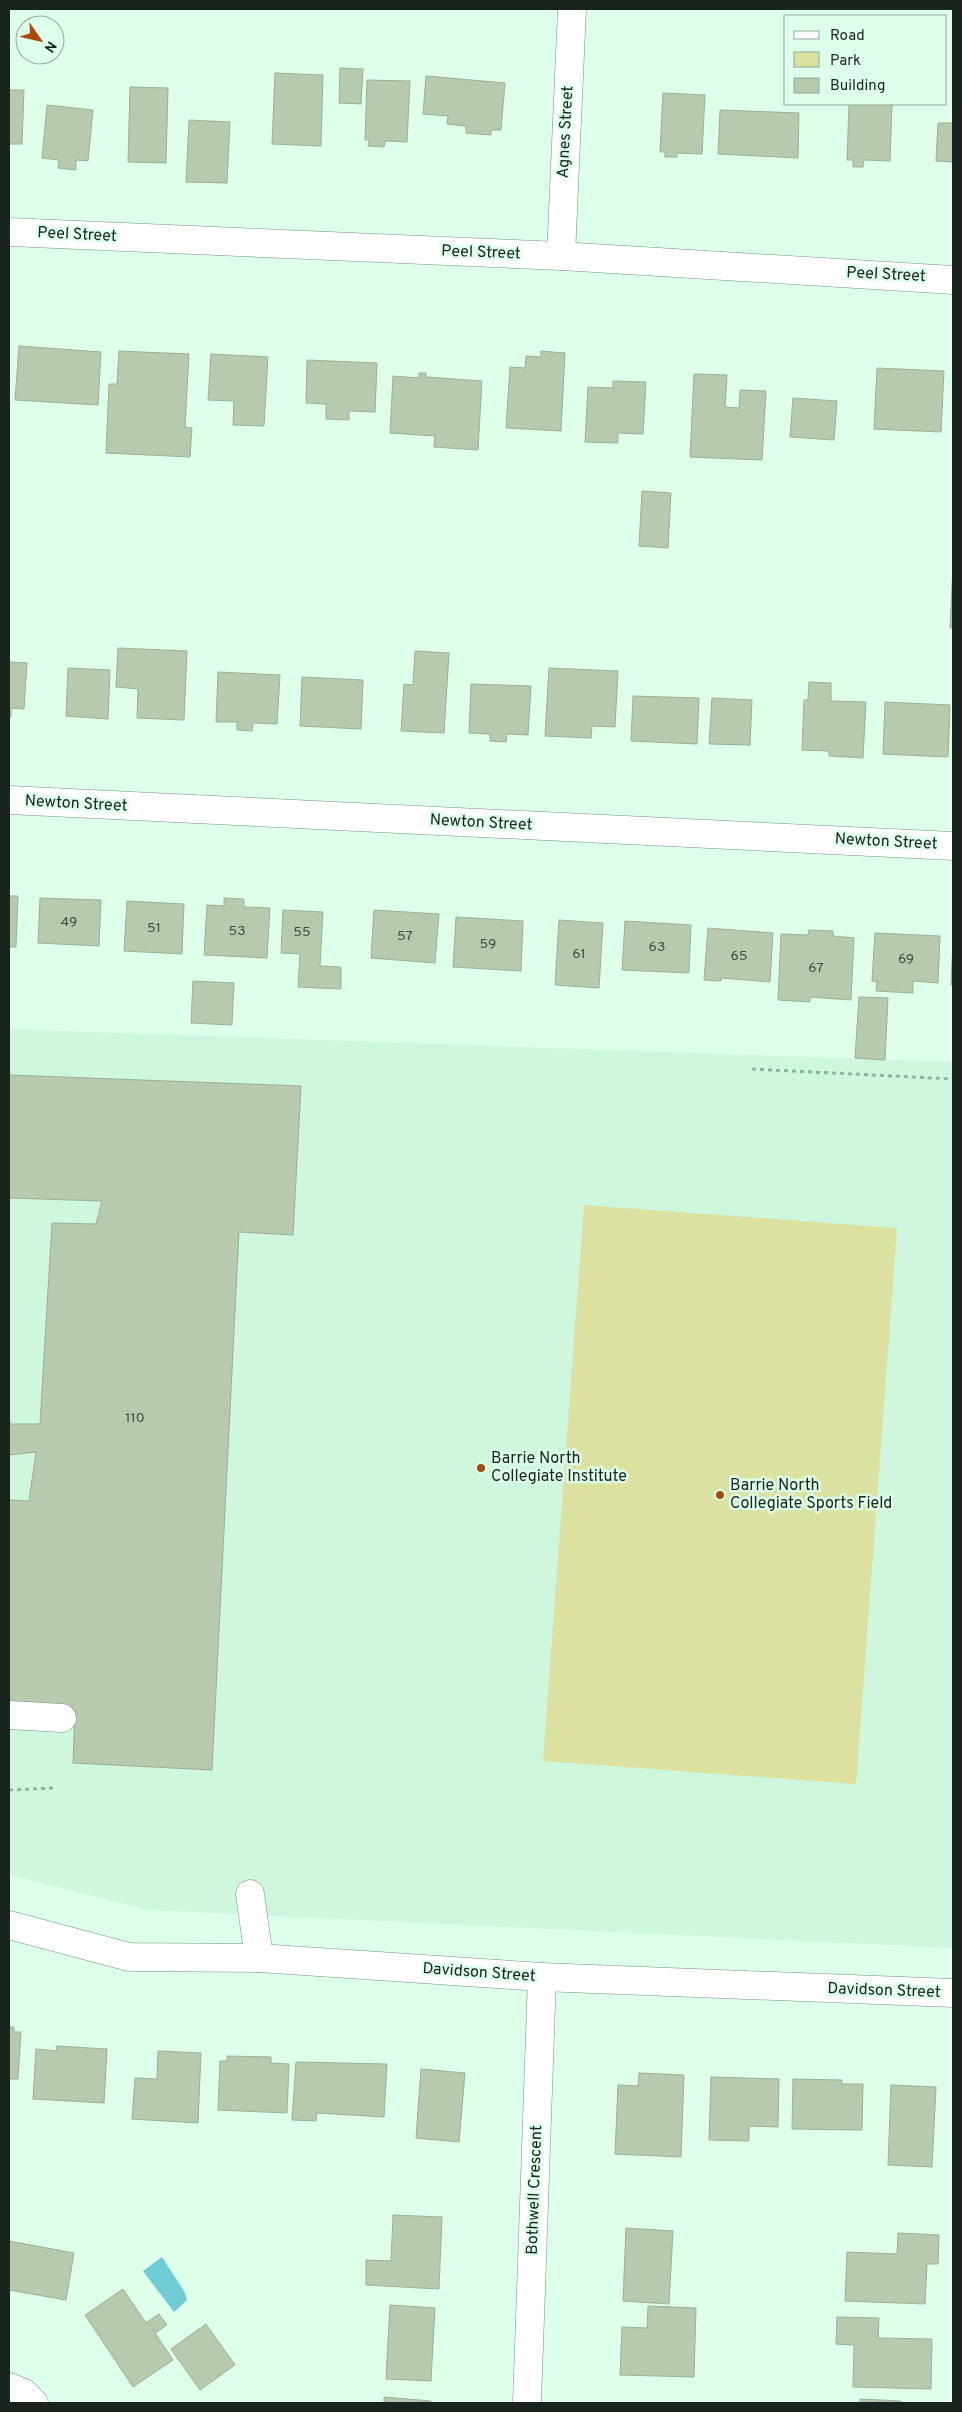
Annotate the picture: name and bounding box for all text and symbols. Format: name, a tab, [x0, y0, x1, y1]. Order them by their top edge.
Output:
north arrow	[15, 15, 65, 65]
legend	[784, 15, 947, 105]
text: Road	[830, 27, 865, 46]
text: N	[40, 38, 59, 55]
text: Park	[830, 52, 861, 71]
text: Building	[830, 77, 885, 96]
street label: Agnes Street	[554, 85, 578, 179]
street label: Peel Street	[37, 223, 117, 247]
street label: Peel Street	[441, 242, 521, 264]
street label: Peel Street	[846, 263, 926, 287]
street label: Newton Street	[24, 791, 128, 817]
street label: Newton Street	[429, 810, 533, 836]
street label: Newton Street	[834, 829, 938, 855]
house number: 49	[61, 914, 77, 931]
house number: 51	[147, 920, 161, 937]
house number: 53	[228, 923, 246, 940]
house number: 55	[293, 924, 311, 941]
house number: 57	[397, 928, 413, 945]
house number: 59	[480, 936, 496, 953]
house number: 63	[649, 939, 665, 956]
house number: 61	[572, 946, 586, 963]
house number: 65	[730, 948, 748, 965]
house number: 69	[898, 951, 914, 968]
house number: 67	[808, 960, 824, 977]
house number: 110	[125, 1410, 145, 1427]
place label: Barrie North Collegiate Institute	[491, 1449, 627, 1487]
marker: Barrie North Collegiate Institute	[475, 1462, 487, 1474]
place label: Barrie North Collegiate Sports Field	[730, 1476, 892, 1514]
marker: Barrie North Collegiate Sports Field	[714, 1489, 726, 1501]
street label: Davidson Street	[422, 1959, 536, 1987]
street label: Davidson Street	[827, 1979, 941, 2003]
street label: Bothwell Crescent	[523, 2125, 547, 2255]

